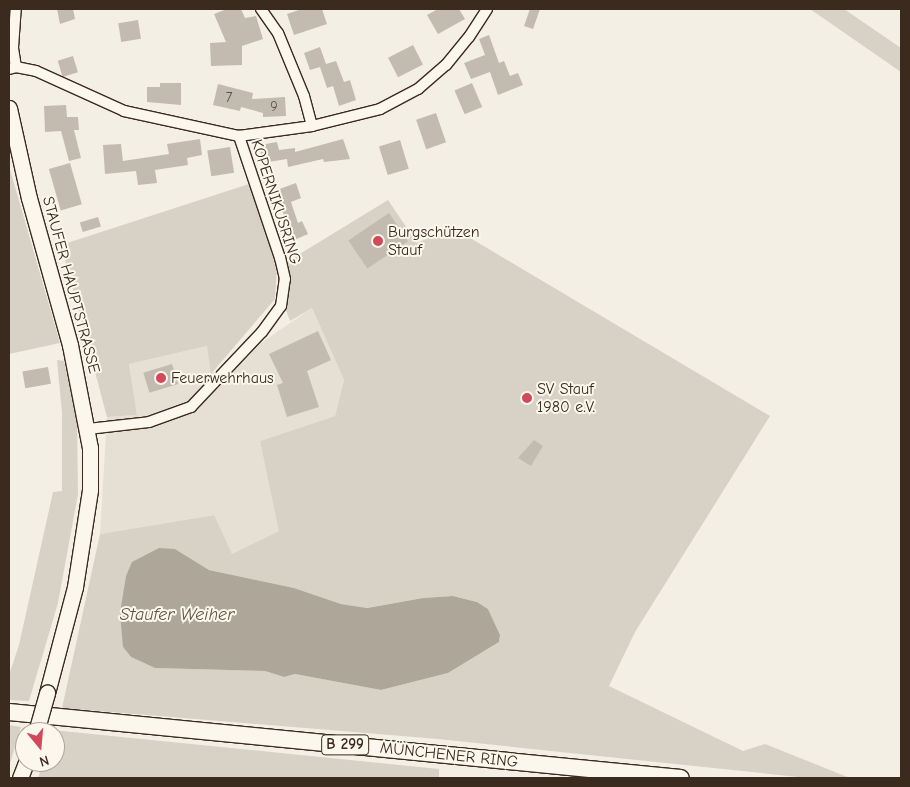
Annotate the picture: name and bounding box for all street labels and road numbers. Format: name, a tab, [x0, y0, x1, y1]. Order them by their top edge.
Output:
street label: KOPERNIKUSRING	[247, 137, 305, 267]
street label: STAUFER HAUPTSTRASSE	[38, 194, 104, 376]
road number: B 299	[320, 732, 370, 758]
street label: MÜNCHENER RING	[379, 738, 519, 772]

